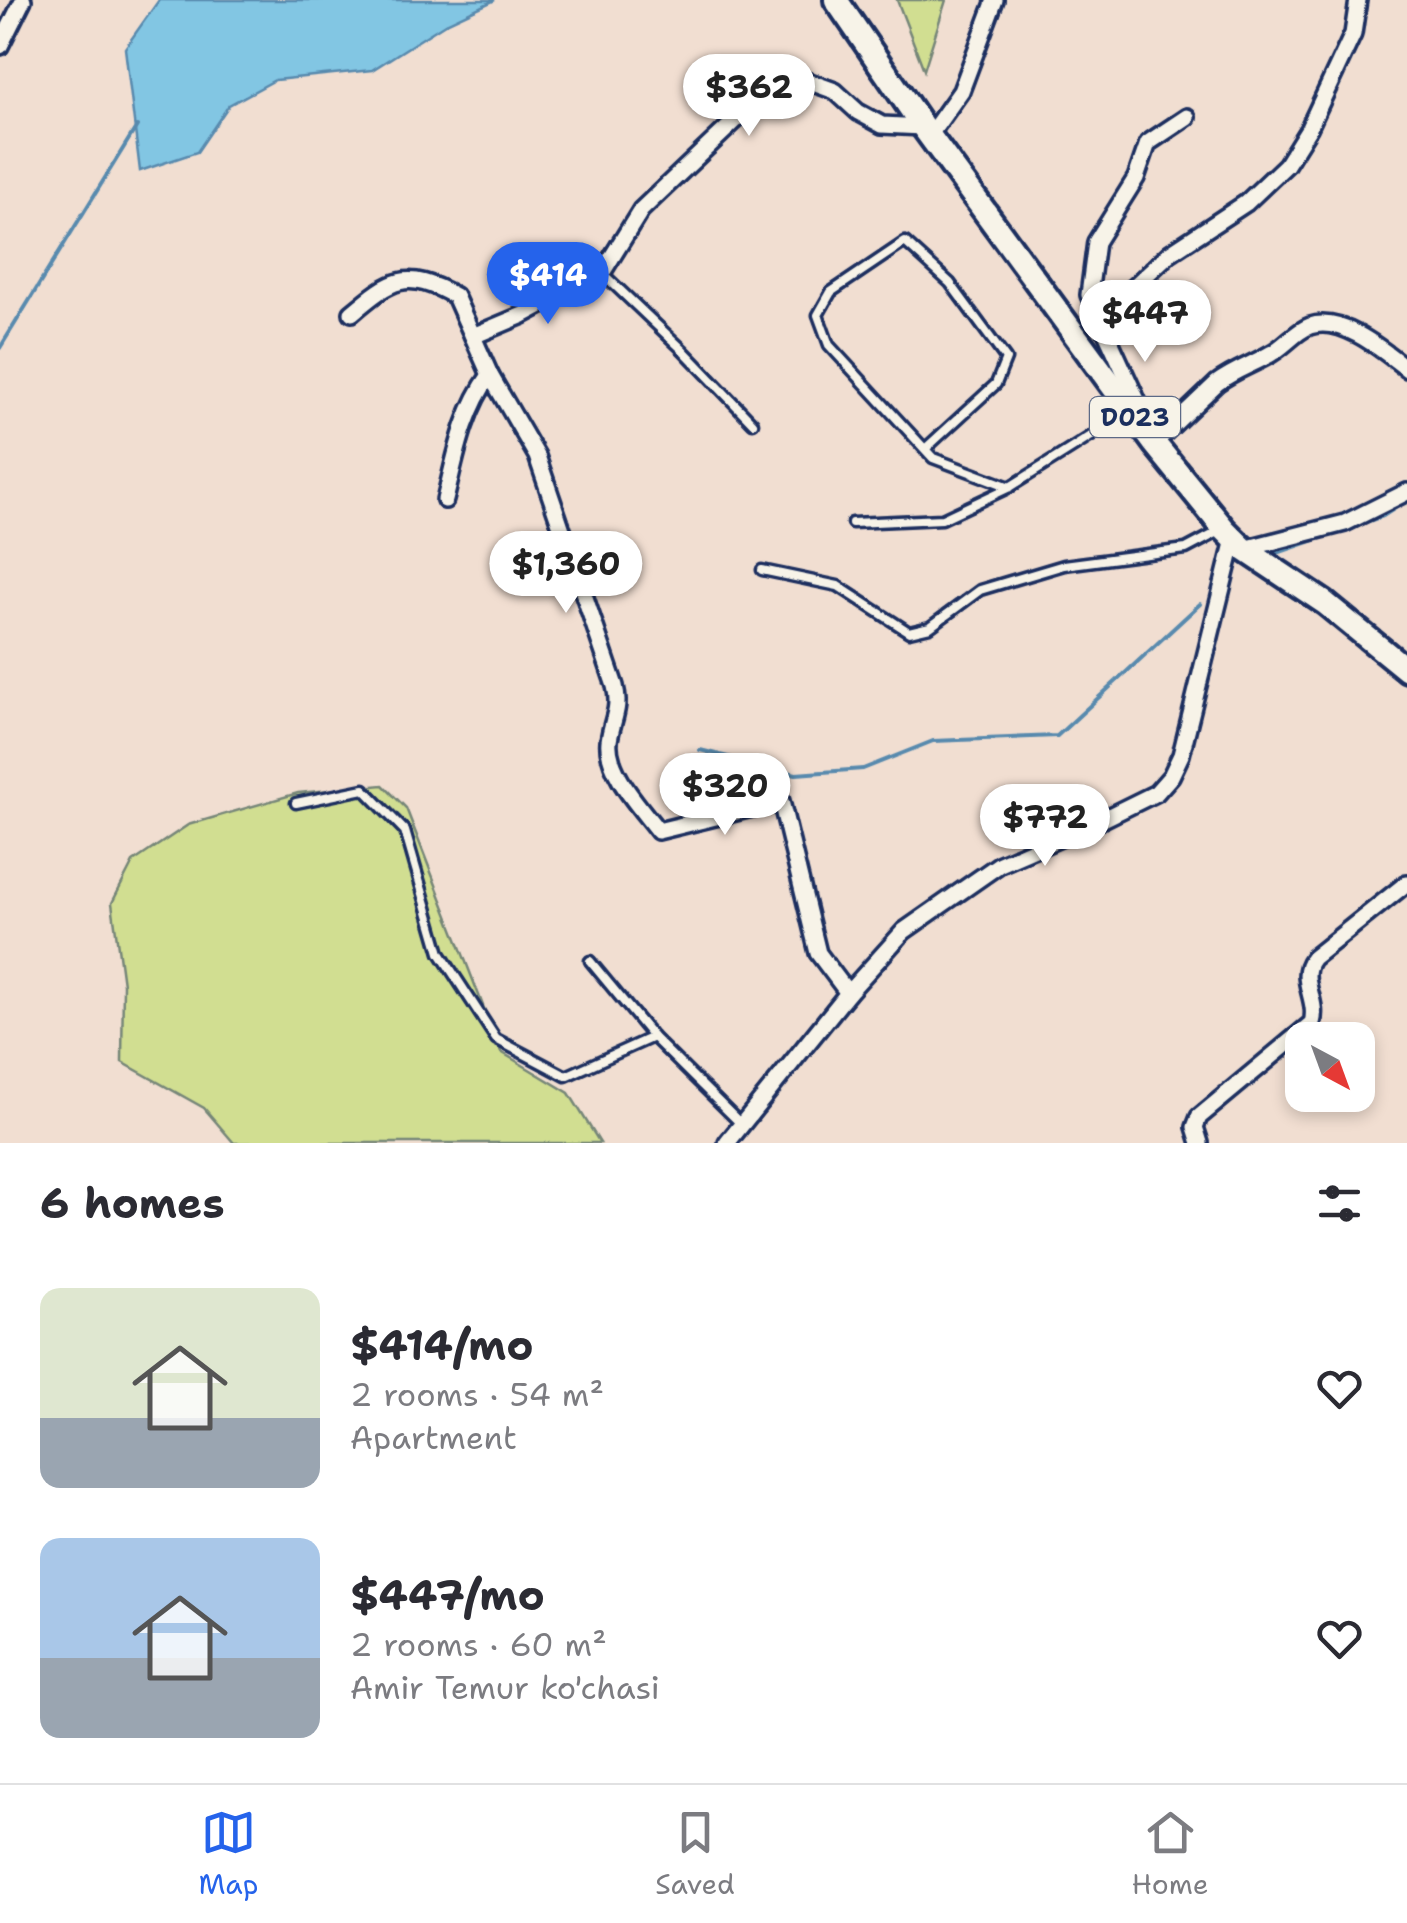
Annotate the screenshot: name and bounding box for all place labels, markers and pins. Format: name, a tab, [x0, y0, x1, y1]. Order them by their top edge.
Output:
pin: $362	[690, 54, 808, 139]
pin: $414	[489, 242, 607, 327]
pin: $447	[1086, 280, 1204, 365]
pin: $1,360	[485, 531, 647, 616]
pin: $320	[666, 753, 784, 838]
pin: $772	[986, 784, 1104, 869]

